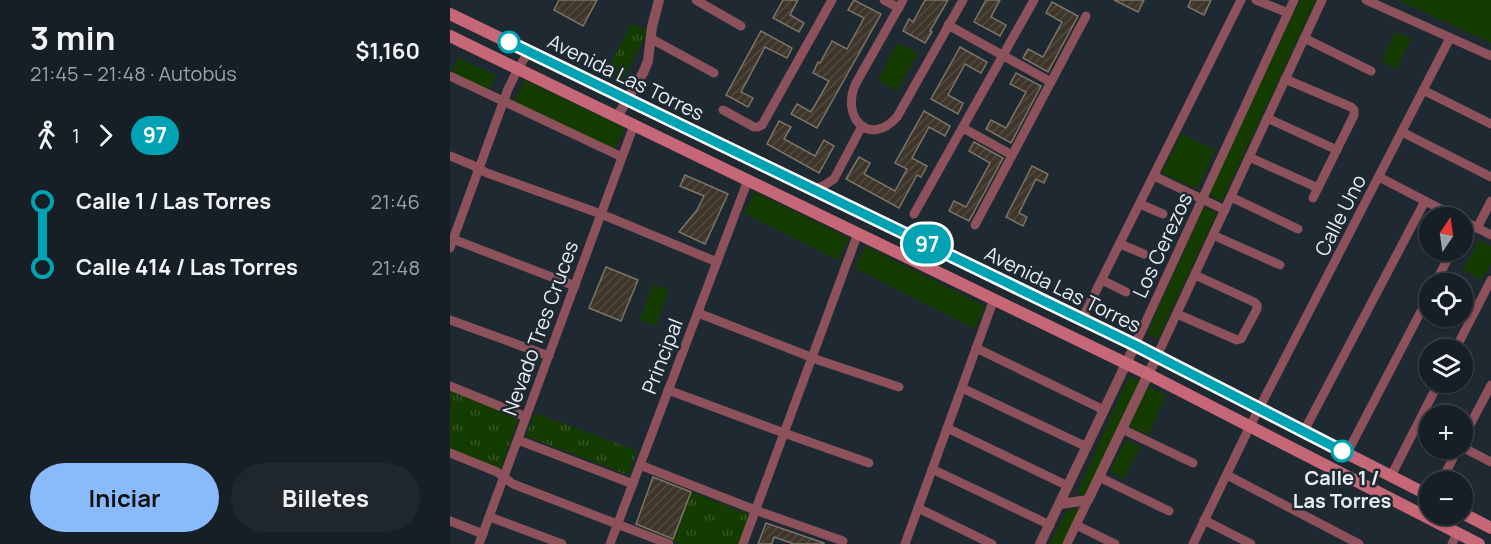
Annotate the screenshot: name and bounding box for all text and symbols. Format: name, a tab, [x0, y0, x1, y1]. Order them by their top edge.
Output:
text: 3 min	[30, 15, 115, 60]
street label: Avenida Las Torres	[543, 27, 709, 127]
unlabelled marker	[498, 31, 520, 53]
text: $1,160	[356, 36, 420, 66]
text: 21:45 – 21:48 · Autobús	[30, 60, 237, 87]
icon: walk	[30, 119, 63, 152]
icon: forward	[89, 119, 122, 152]
text: 97	[143, 121, 167, 149]
text: 1	[72, 122, 80, 149]
street label: Calle Uno	[1308, 169, 1372, 260]
text: Calle 1 / Las Torres	[76, 186, 271, 216]
text: 21:46	[371, 188, 420, 215]
street label: Los Cerezos	[1126, 188, 1198, 302]
north arrow	[1419, 207, 1473, 261]
map controls	[1419, 207, 1473, 525]
line badge: 97	[900, 224, 954, 264]
text: 97	[915, 230, 939, 258]
street label: Nevado Tres Cruces	[496, 237, 584, 419]
street label: Avenida Las Torres	[980, 239, 1146, 339]
text: Calle 414 / Las Torres	[76, 252, 298, 282]
text: 21:48	[371, 254, 420, 281]
button: locate	[1419, 273, 1473, 327]
street label: Principal	[635, 314, 689, 398]
button: layers	[1419, 339, 1473, 393]
button: +	[1419, 405, 1473, 459]
marker: Calle 1 / Las Torres	[1331, 440, 1353, 462]
button: Iniciar	[30, 463, 219, 532]
button: Billetes	[231, 463, 420, 532]
place label: Calle 1 / Las Torres	[1293, 464, 1391, 514]
button: −	[1419, 471, 1473, 525]

